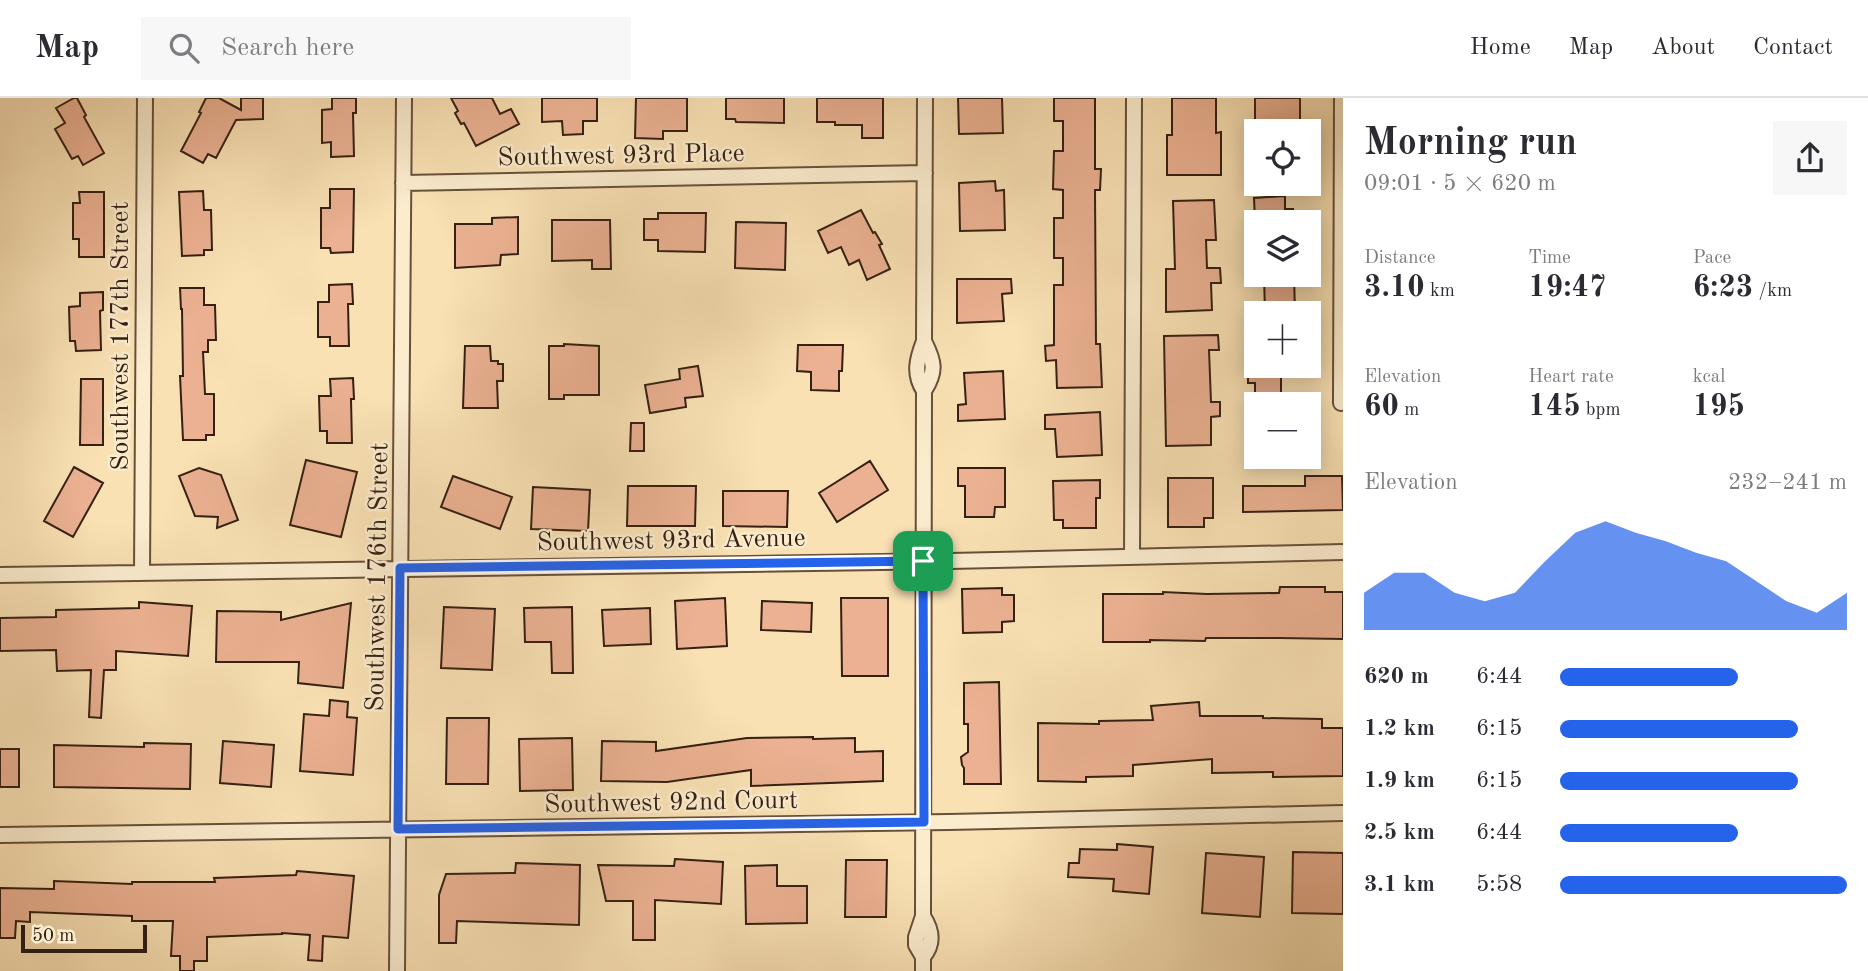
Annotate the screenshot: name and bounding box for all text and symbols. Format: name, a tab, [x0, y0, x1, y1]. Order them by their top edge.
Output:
search box	[141, 17, 631, 80]
icon: search	[165, 29, 203, 67]
text: Map	[35, 32, 99, 65]
text: Search here	[221, 35, 354, 61]
text: Home	[1470, 36, 1531, 60]
text: Map	[1569, 36, 1613, 60]
text: About	[1651, 36, 1715, 60]
text: Contact	[1753, 36, 1833, 60]
map controls	[1244, 119, 1321, 469]
button: locate	[1244, 119, 1321, 196]
button: share	[1773, 121, 1847, 195]
text: Morning run	[1364, 125, 1577, 163]
street label: Southwest 93rd Place	[497, 141, 745, 171]
text: 09:01 · 5 × 620 m	[1364, 172, 1556, 195]
street label: Southwest 177th Street	[108, 201, 134, 471]
button: layers	[1244, 210, 1321, 287]
text: Distance	[1364, 249, 1436, 268]
text: Time	[1528, 249, 1571, 268]
text: Pace	[1693, 249, 1731, 268]
text: 3.10	[1364, 273, 1425, 303]
text: 19:47	[1528, 273, 1606, 303]
text: 6:23	[1693, 273, 1753, 303]
text: km	[1425, 282, 1455, 301]
text: /km	[1753, 282, 1792, 301]
button: +	[1244, 301, 1321, 378]
text: Elevation	[1364, 368, 1441, 387]
text: Heart rate	[1528, 368, 1614, 387]
text: kcal	[1693, 368, 1725, 387]
button: −	[1244, 392, 1321, 469]
text: 60	[1364, 392, 1399, 422]
text: 145	[1528, 392, 1581, 422]
text: 195	[1693, 392, 1745, 422]
text: m	[1399, 401, 1419, 420]
text: bpm	[1581, 401, 1621, 420]
street label: Southwest 176th Street	[363, 442, 393, 712]
text: Elevation	[1364, 471, 1458, 494]
text: 232–241 m	[1728, 471, 1847, 494]
street label: Southwest 93rd Avenue	[536, 526, 806, 556]
pin	[893, 531, 953, 591]
icon: arrive	[904, 542, 942, 580]
text: 620 m	[1364, 665, 1429, 688]
text: 6:44	[1476, 665, 1522, 688]
text: 1.2 km	[1364, 717, 1435, 740]
text: 6:15	[1476, 717, 1522, 740]
text: 1.9 km	[1364, 769, 1435, 792]
text: 6:15	[1476, 769, 1522, 792]
street label: Southwest 92nd Court	[544, 788, 798, 818]
text: 2.5 km	[1364, 821, 1435, 844]
text: 6:44	[1476, 821, 1522, 844]
text: 3.1 km	[1364, 873, 1435, 896]
text: 5:58	[1476, 873, 1522, 896]
scale bar	[21, 922, 147, 954]
text: 50 m	[32, 927, 74, 946]

